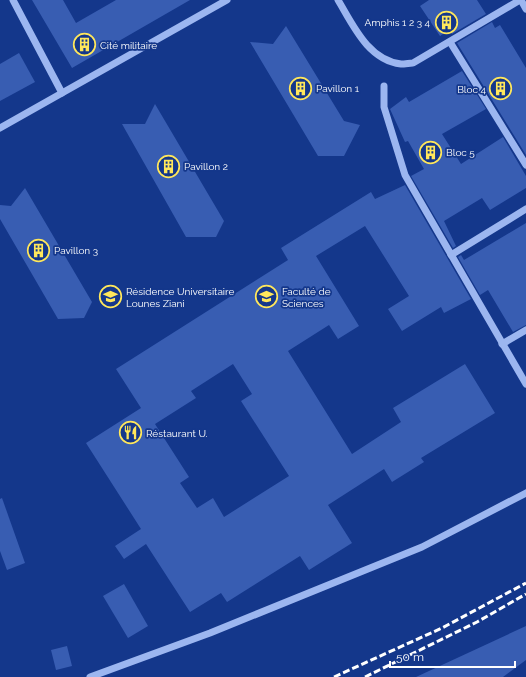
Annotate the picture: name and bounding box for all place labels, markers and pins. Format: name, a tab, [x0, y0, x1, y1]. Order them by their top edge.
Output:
building icon: Amphis 1 2 3 4	[433, 9, 459, 35]
place label: Amphis 1 2 3 4	[365, 17, 431, 28]
building icon: Cité militaire	[72, 32, 98, 58]
place label: Cité militaire	[100, 40, 157, 51]
building icon: Pavillon 1	[288, 75, 314, 101]
building icon: Bloc 4	[488, 76, 514, 102]
place label: Pavillon 1	[316, 83, 360, 94]
place label: Bloc 4	[457, 84, 487, 95]
building icon: Bloc 5	[418, 139, 444, 165]
place label: Bloc 5	[446, 147, 475, 158]
building icon: Pavillon 2	[156, 153, 182, 179]
place label: Pavillon 2	[184, 161, 228, 172]
building icon: Pavillon 3	[26, 237, 52, 263]
place label: Pavillon 3	[54, 245, 98, 256]
school or university icon: Résidence Universitaire Lounes Ziani	[97, 284, 123, 310]
school or university icon: Faculté de Sciences	[253, 284, 279, 310]
place label: Résidence Universitaire Lounes Ziani	[126, 286, 234, 309]
place label: Faculté de Sciences	[282, 286, 331, 309]
restaurant icon: Réstaurant U.	[118, 420, 144, 446]
place label: Réstaurant U.	[146, 428, 208, 439]

